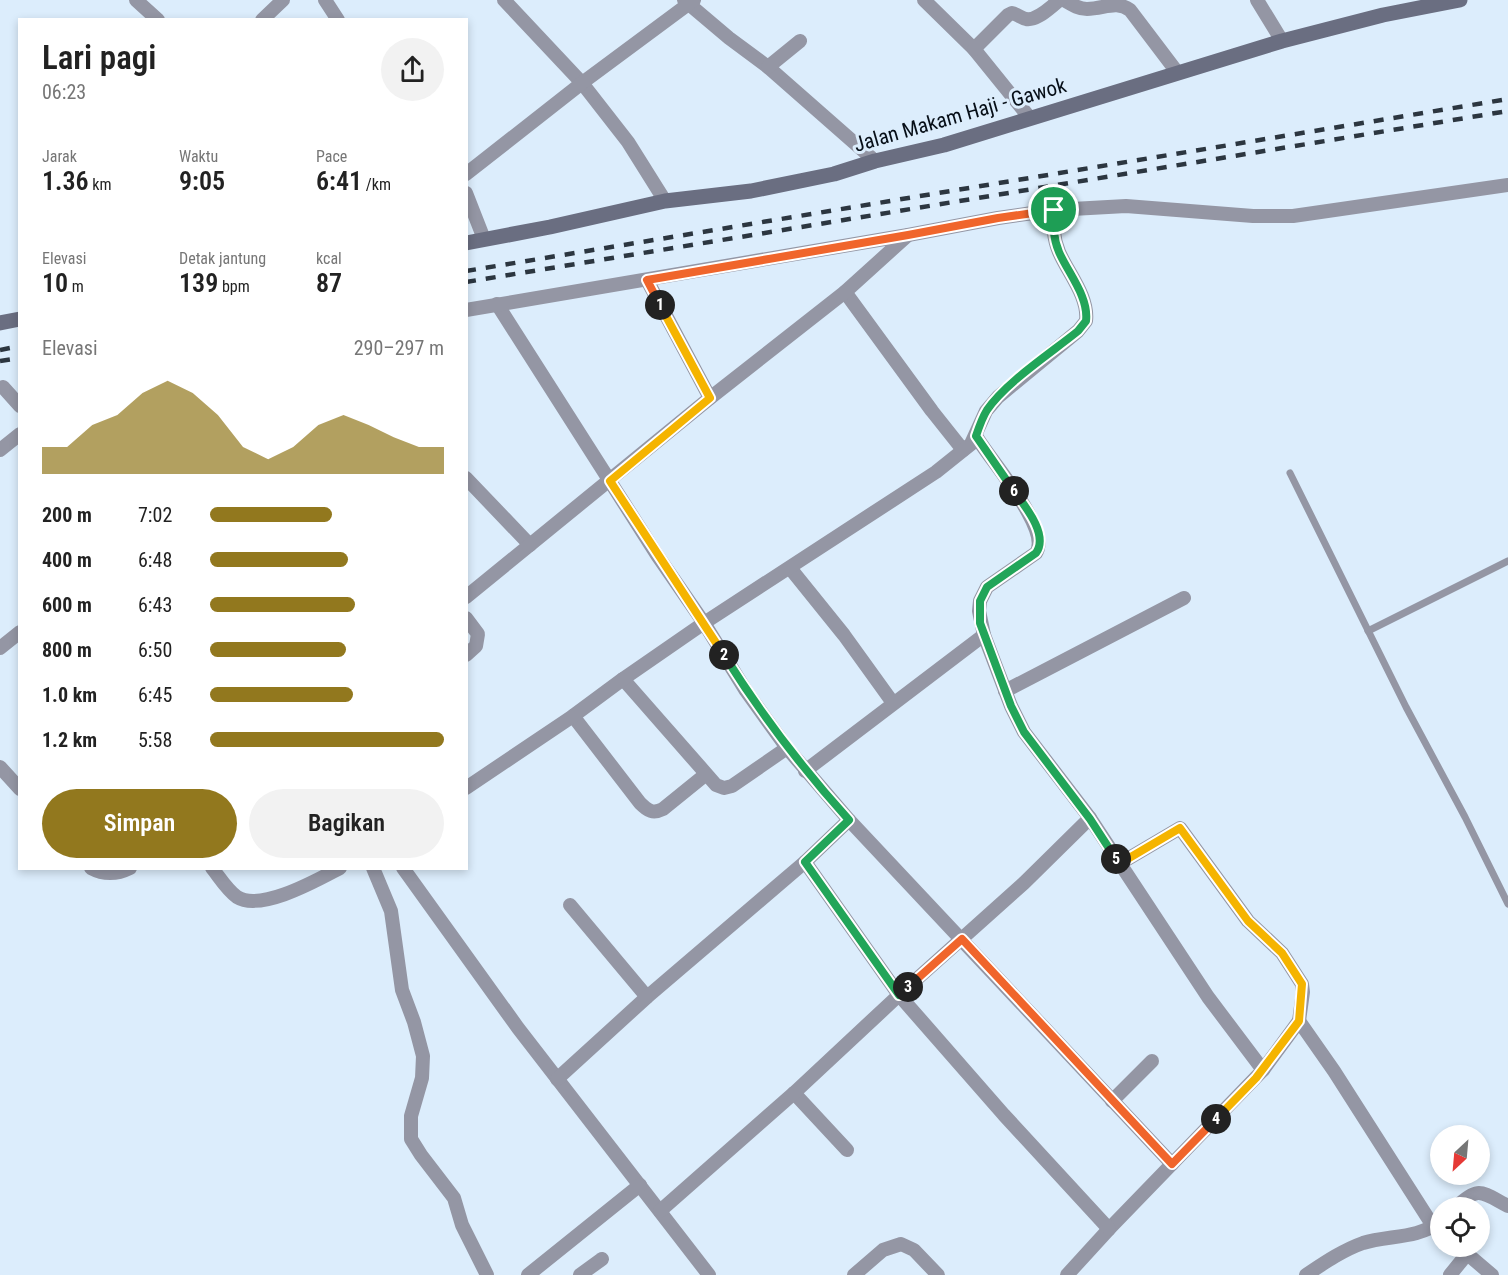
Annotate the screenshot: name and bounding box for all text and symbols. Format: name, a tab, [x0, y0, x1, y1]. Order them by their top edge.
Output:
text: Lari pagi	[42, 38, 156, 77]
button: share	[381, 38, 444, 101]
street label: Jalan Makam Haji - Gawok	[851, 73, 1069, 157]
text: 06:23	[42, 80, 86, 104]
text: Jarak	[42, 147, 77, 166]
text: Waktu	[179, 147, 218, 166]
text: Pace	[316, 147, 347, 166]
text: 1.36	[42, 166, 89, 196]
text: 9:05	[179, 166, 225, 196]
text: 6:41	[316, 166, 362, 196]
text: km	[89, 175, 112, 194]
text: /km	[362, 175, 391, 194]
pin	[1028, 184, 1079, 235]
icon: arrive	[1037, 193, 1070, 226]
text: Elevasi	[42, 249, 86, 268]
text: Detak jantung	[179, 249, 266, 268]
text: kcal	[316, 249, 342, 268]
text: 10	[42, 268, 68, 298]
text: 139	[179, 268, 218, 298]
text: 87	[316, 268, 342, 298]
text: m	[68, 277, 84, 296]
text: bpm	[218, 277, 250, 296]
pin: 1	[645, 290, 675, 320]
text: 1	[656, 295, 664, 314]
text: Elevasi	[42, 336, 97, 360]
text: 290–297 m	[354, 336, 444, 360]
pin: 6	[999, 476, 1029, 506]
text: 6	[1010, 481, 1018, 500]
text: 200 m	[42, 503, 92, 527]
text: 7:02	[138, 503, 172, 527]
text: 400 m	[42, 548, 92, 572]
text: 6:48	[138, 548, 172, 572]
text: 600 m	[42, 593, 92, 617]
text: 6:43	[138, 593, 172, 617]
text: 800 m	[42, 638, 92, 662]
text: 6:50	[138, 638, 172, 662]
pin: 2	[709, 640, 739, 670]
text: 2	[720, 645, 728, 664]
text: 1.0 km	[42, 683, 97, 707]
text: 6:45	[138, 683, 172, 707]
text: 1.2 km	[42, 728, 97, 752]
text: 5:58	[138, 728, 172, 752]
button: Simpan	[42, 789, 237, 858]
button: Bagikan	[249, 789, 444, 858]
pin: 5	[1101, 844, 1131, 874]
text: 5	[1112, 849, 1120, 868]
pin: 3	[893, 972, 923, 1002]
text: 3	[904, 977, 912, 996]
pin: 4	[1201, 1104, 1231, 1134]
text: 4	[1212, 1109, 1220, 1128]
north arrow	[1430, 1125, 1490, 1185]
map controls	[1430, 1125, 1490, 1257]
button: locate	[1430, 1197, 1490, 1257]

